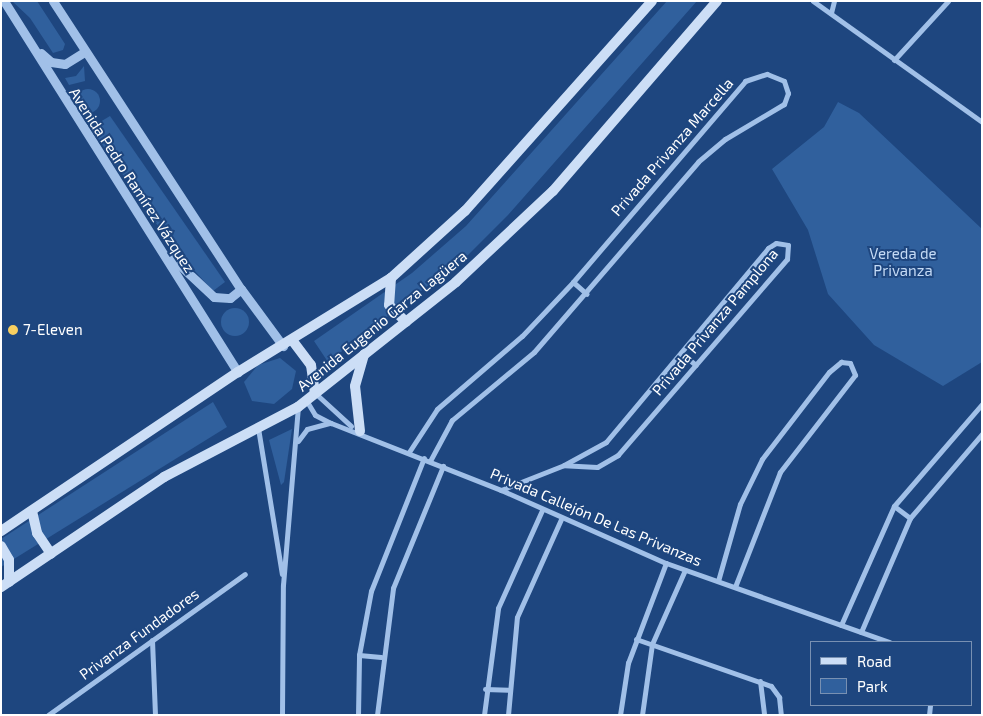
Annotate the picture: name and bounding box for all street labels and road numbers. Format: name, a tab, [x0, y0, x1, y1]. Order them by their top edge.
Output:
street label: Privada Privanza Marcella	[607, 74, 737, 220]
street label: Avenida Pedro Ramírez Vázquez	[65, 84, 199, 276]
street label: Privada Privanza Pamplona	[648, 245, 782, 399]
street label: Avenida Eugenio Garza Lagüera	[293, 247, 471, 395]
street label: Privada Callejón De Las Privanzas	[487, 464, 705, 570]
street label: Privanza Fundadores	[76, 585, 202, 683]

